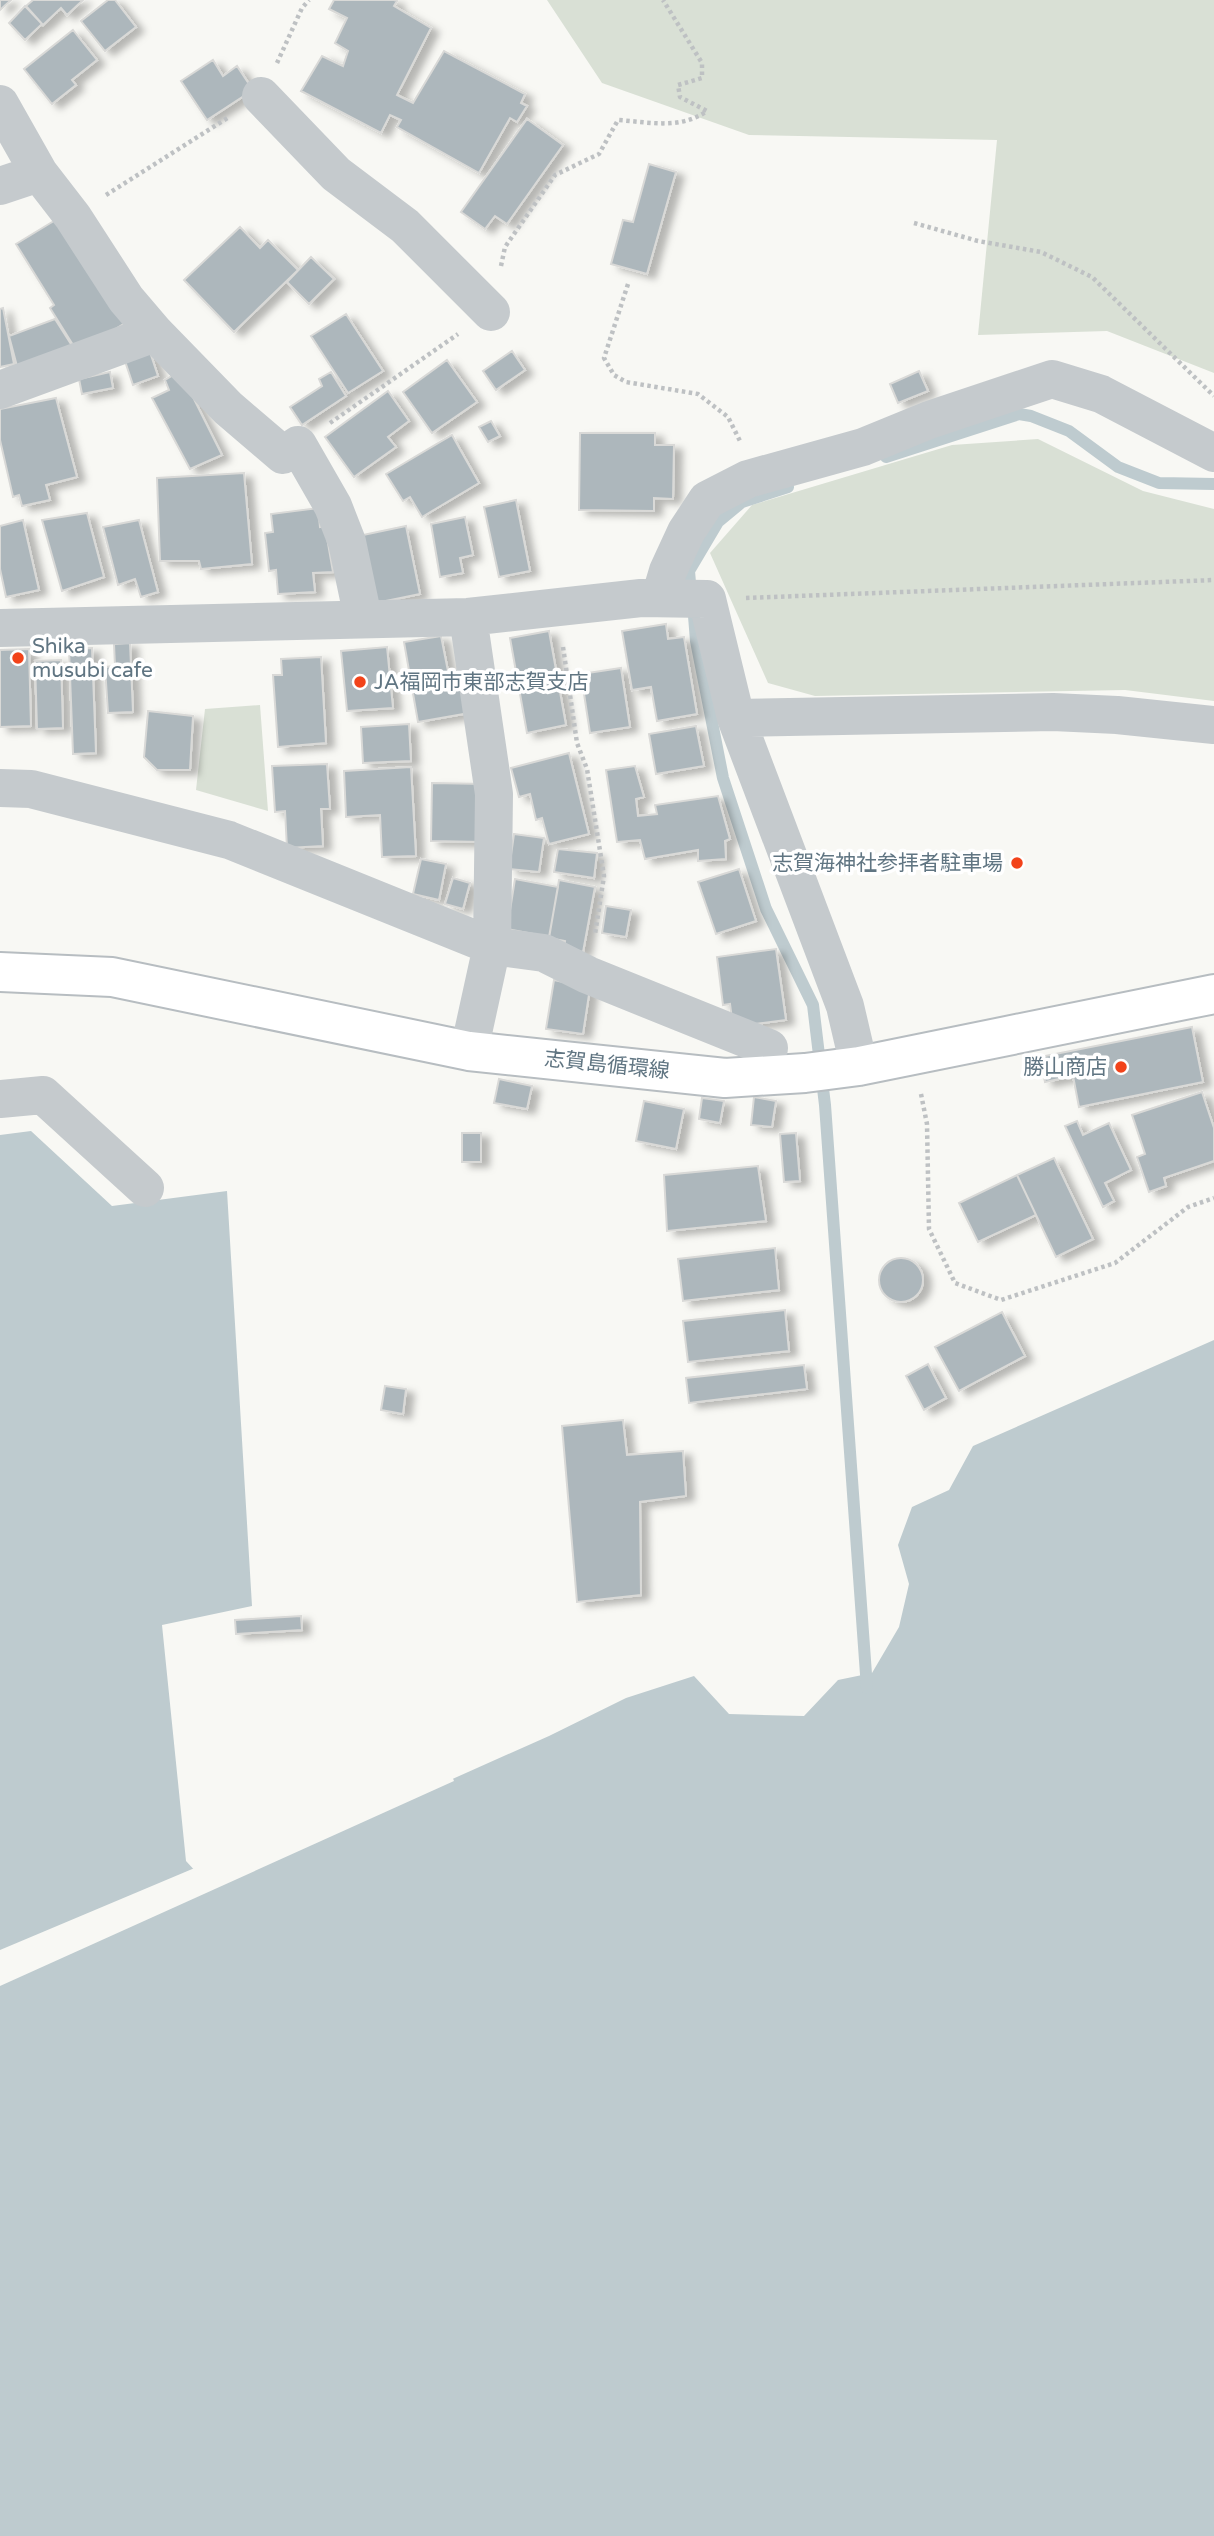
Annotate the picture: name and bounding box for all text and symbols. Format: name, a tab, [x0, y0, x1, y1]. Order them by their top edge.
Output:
place label: Shika musubi cafe	[32, 634, 153, 683]
marker: Shika musubi cafe	[10, 650, 26, 666]
place label: JA福岡市東部志賀支店	[374, 670, 588, 695]
marker: JA福岡市東部志賀支店	[352, 674, 368, 690]
place label: 志賀海神社参拝者駐車場	[772, 851, 1003, 876]
marker: 志賀海神社参拝者駐車場	[1009, 855, 1025, 871]
street label: 志賀島循環線	[543, 1046, 671, 1084]
place label: 勝山商店	[1023, 1055, 1107, 1080]
marker: 勝山商店	[1113, 1059, 1129, 1075]

